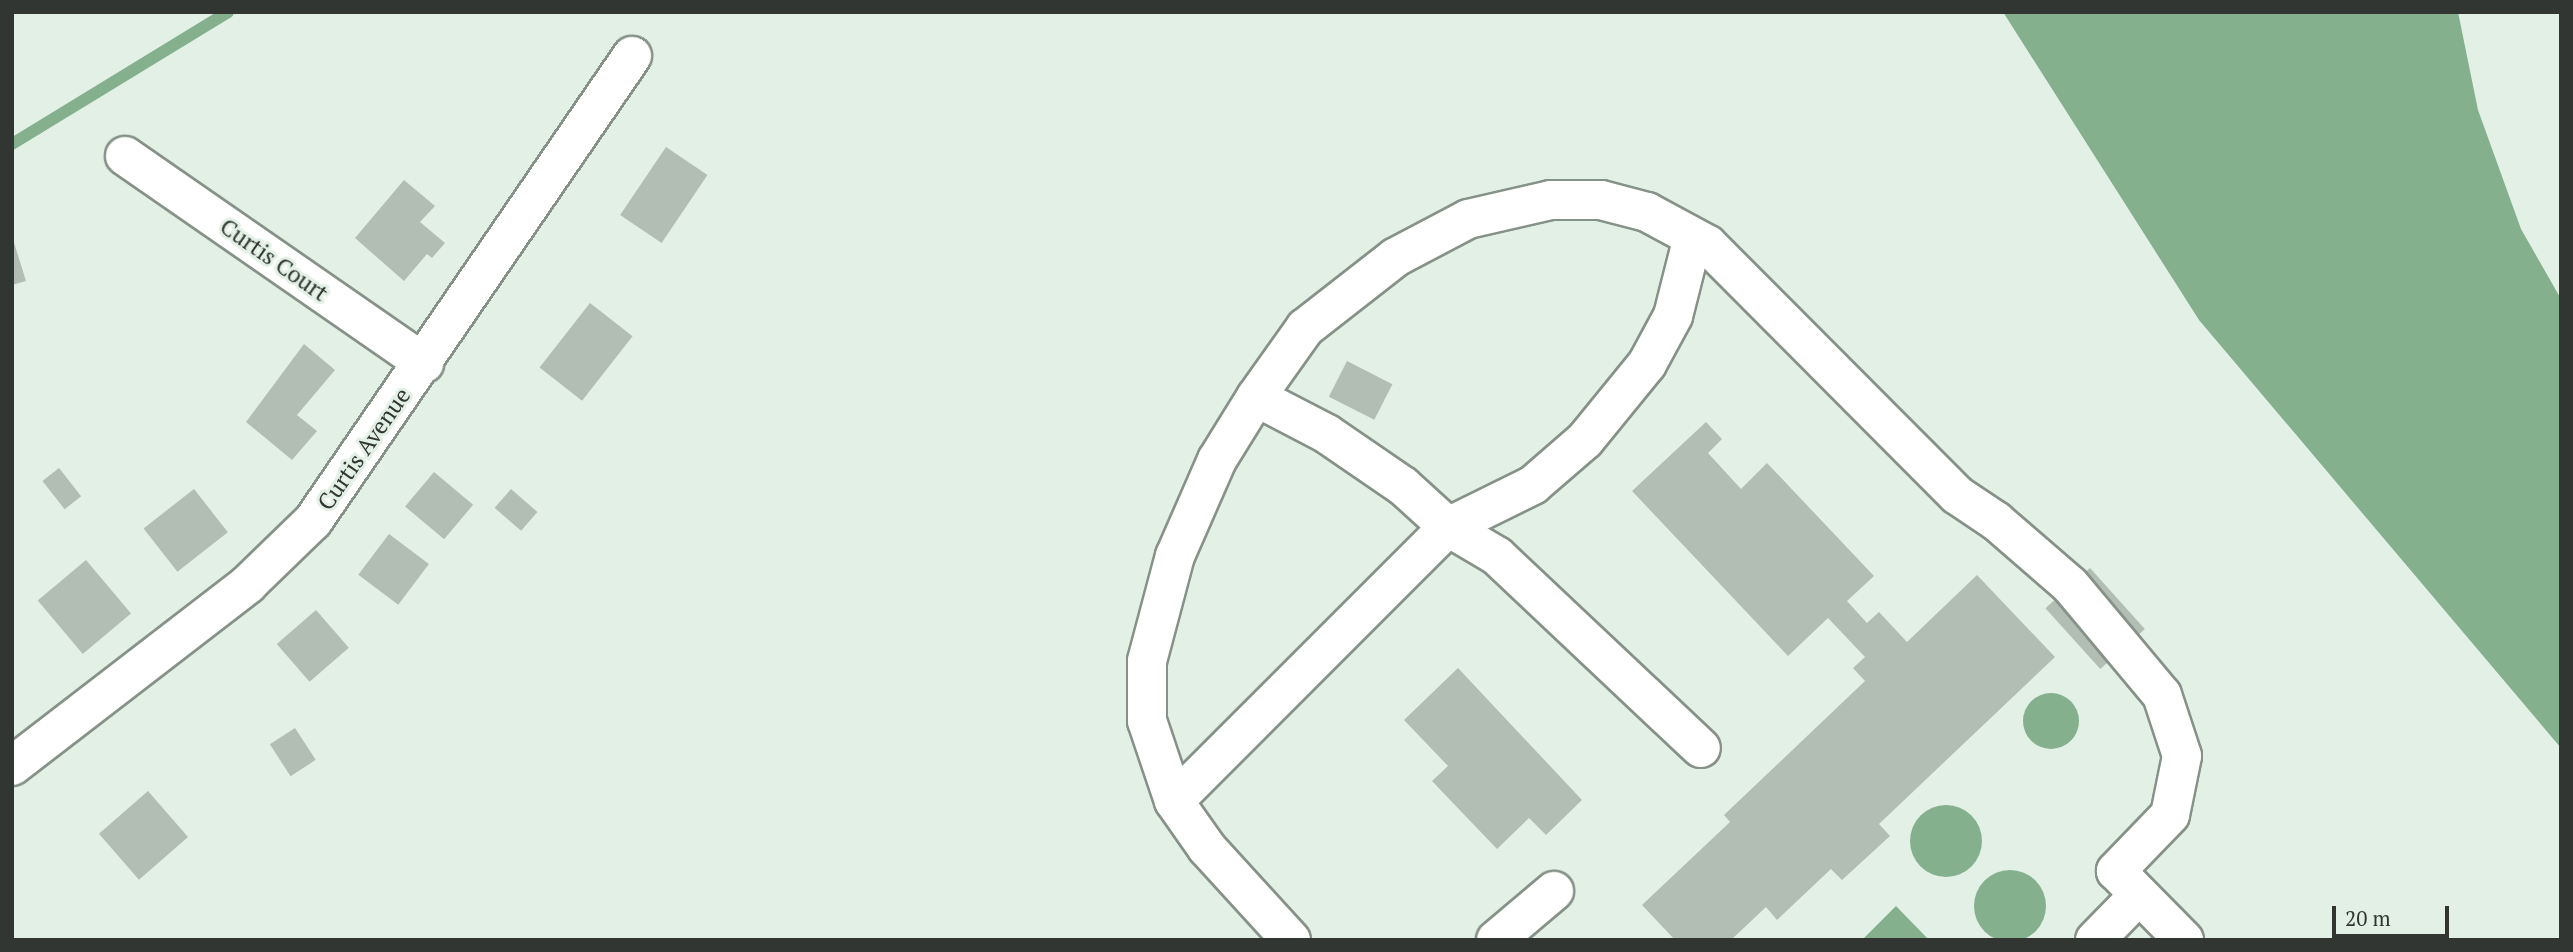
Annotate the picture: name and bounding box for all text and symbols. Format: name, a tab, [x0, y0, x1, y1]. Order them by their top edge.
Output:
street label: Curtis Court	[215, 213, 333, 307]
street label: Curtis Avenue	[312, 382, 416, 516]
scale bar	[2335, 892, 2452, 936]
text: 20 m	[2345, 904, 2391, 932]

